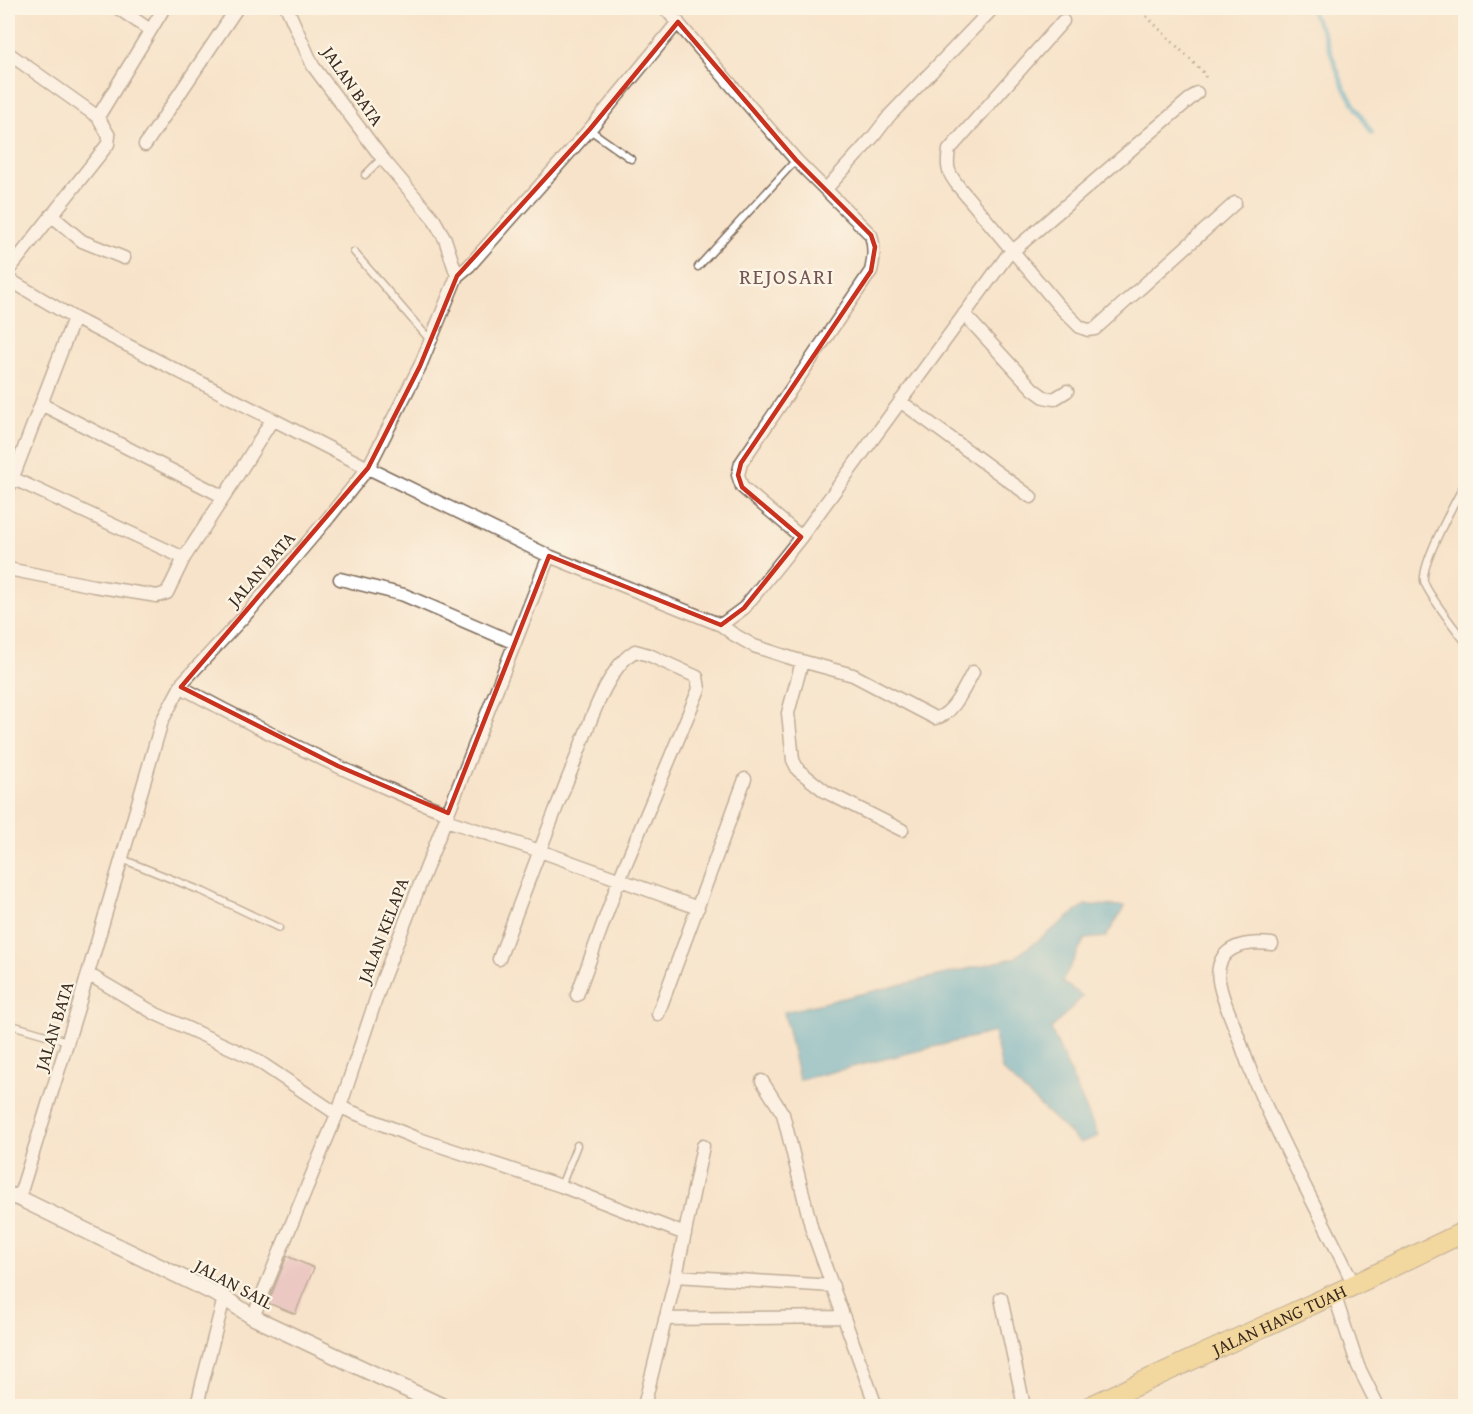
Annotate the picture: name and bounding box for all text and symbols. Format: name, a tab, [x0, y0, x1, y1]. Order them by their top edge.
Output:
street label: JALAN BATA	[314, 39, 391, 132]
district label: REJOSARI	[739, 261, 835, 292]
street label: JALAN BATA	[219, 525, 301, 614]
street label: JALAN KELAPA	[350, 873, 416, 989]
street label: JALAN BATA	[27, 978, 80, 1076]
street label: JALAN SAIL	[188, 1251, 279, 1316]
street label: JALAN HANG TUAH	[1206, 1277, 1351, 1363]

